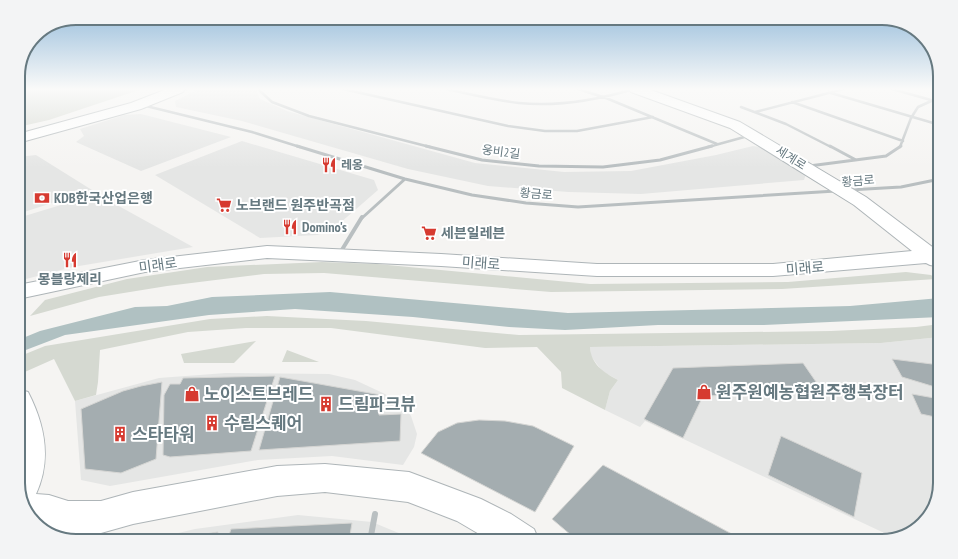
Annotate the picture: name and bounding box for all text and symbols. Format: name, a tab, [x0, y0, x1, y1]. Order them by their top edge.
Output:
street label: 웅비2길	[481, 142, 521, 161]
street label: 세계로	[773, 142, 809, 173]
restaurant icon: 레옹	[320, 156, 338, 174]
place label: 레옹	[341, 157, 363, 172]
street label: 황금로	[841, 172, 875, 189]
street label: 황금로	[519, 185, 553, 202]
bank icon: KDB한국산업은행	[33, 189, 51, 207]
place label: KDB한국산업은행	[54, 189, 153, 207]
supermarket icon: 노브랜드 원주반곡점	[215, 196, 233, 214]
place label: 노브랜드 원주반곡점	[236, 196, 355, 214]
restaurant icon: Domino's	[281, 218, 299, 236]
place label: Domino's	[302, 218, 347, 236]
supermarket icon: 세븐일레븐	[420, 224, 438, 242]
place label: 세븐일레븐	[441, 224, 506, 242]
restaurant icon: 몽블랑제리	[61, 251, 79, 269]
street label: 미래로	[138, 253, 179, 277]
street label: 미래로	[461, 253, 501, 273]
street label: 미래로	[785, 257, 825, 279]
place label: 몽블랑제리	[38, 270, 102, 288]
place label: 원주원예농협원주행복장터	[716, 381, 904, 403]
place label: 노이스트브레드	[204, 383, 313, 405]
shop icon: 원주원예농협원주행복장터	[695, 383, 713, 401]
shop icon: 노이스트브레드	[183, 385, 201, 403]
place label: 드림파크뷰	[338, 393, 416, 415]
building icon: 드림파크뷰	[317, 395, 335, 413]
place label: 수림스퀘어	[224, 412, 302, 434]
building icon: 수림스퀘어	[203, 414, 221, 432]
place label: 스타타워	[132, 423, 195, 445]
building icon: 스타타워	[111, 425, 129, 443]

